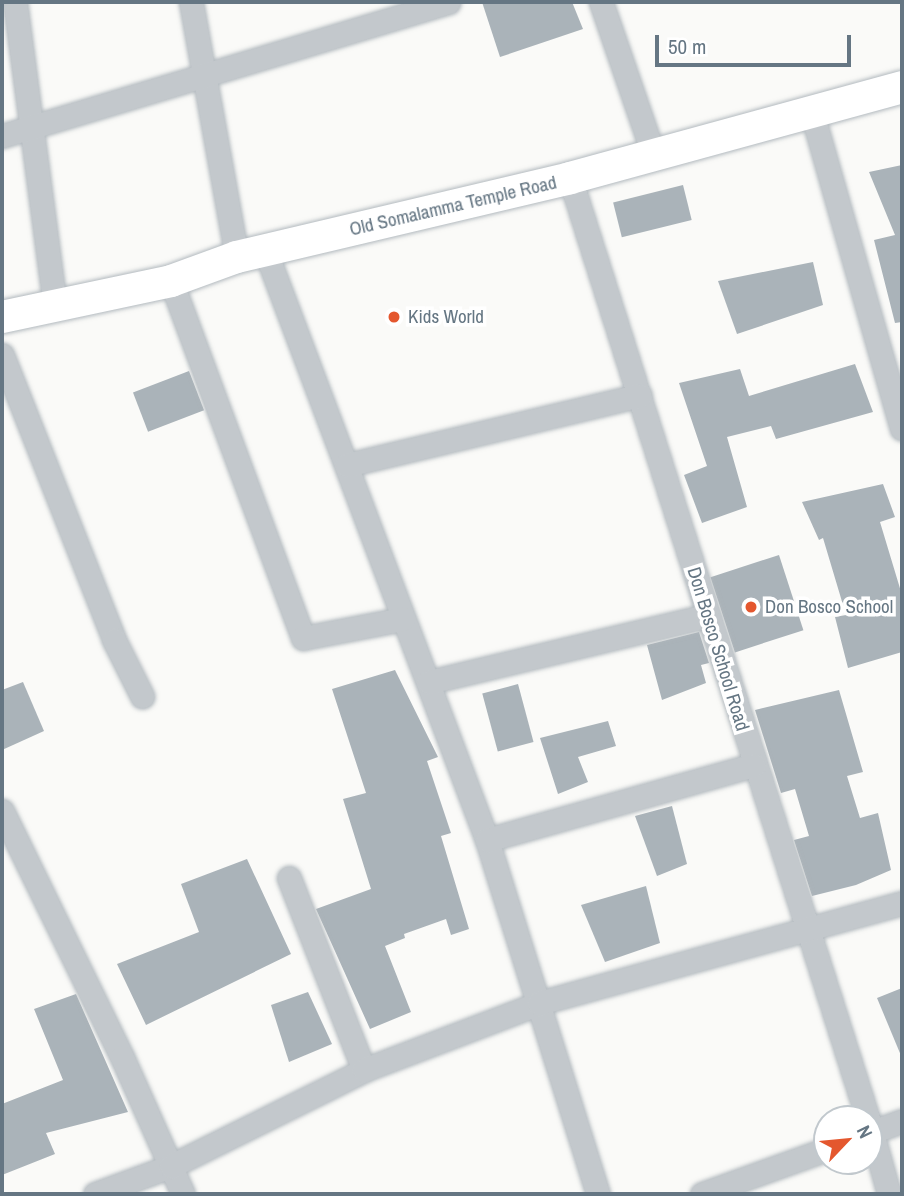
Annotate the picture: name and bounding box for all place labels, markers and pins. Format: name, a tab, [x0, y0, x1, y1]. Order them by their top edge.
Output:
place label: Kids World	[408, 306, 484, 328]
marker: Kids World	[386, 309, 402, 325]
place label: Don Bosco School	[765, 596, 893, 618]
marker: Don Bosco School	[743, 599, 759, 615]

